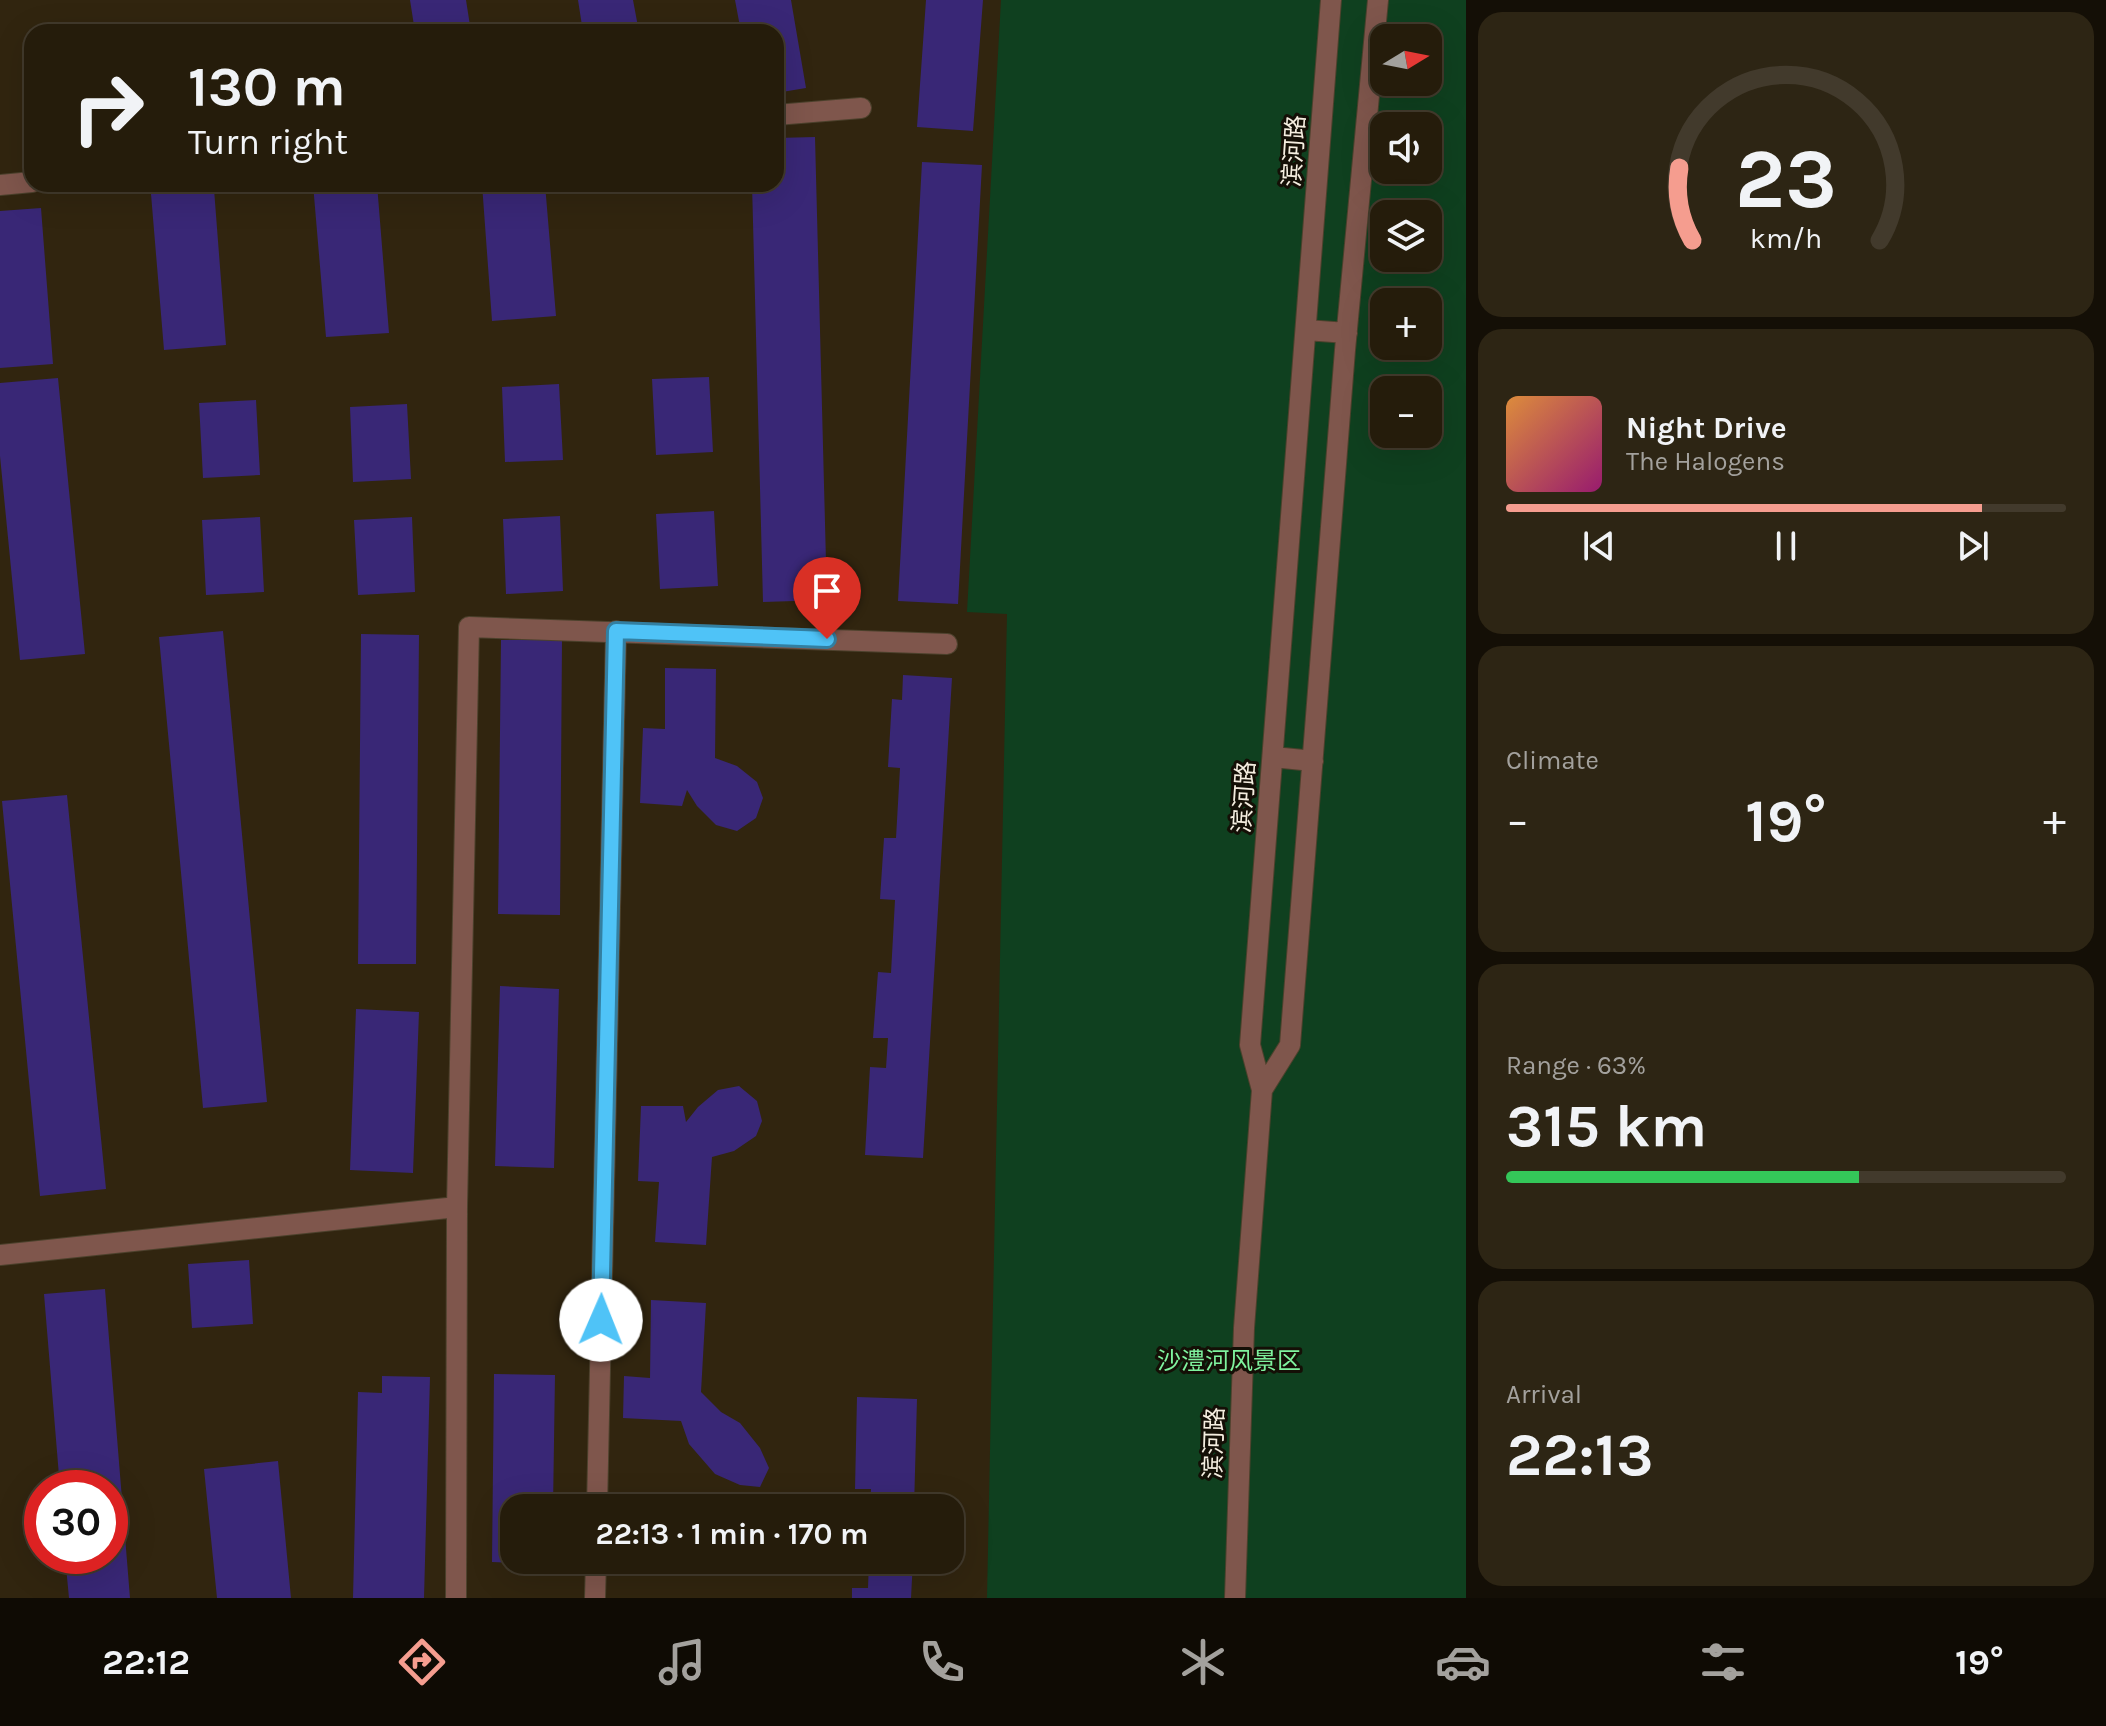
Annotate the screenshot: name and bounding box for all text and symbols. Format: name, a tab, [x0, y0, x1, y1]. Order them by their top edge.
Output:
north arrow	[1370, 24, 1442, 96]
map controls	[1370, 24, 1442, 448]
text: 130 m	[188, 54, 346, 119]
icon: right	[56, 56, 160, 160]
button: sound	[1370, 112, 1442, 184]
street label: 滨河路	[1278, 114, 1310, 188]
text: Turn right	[188, 121, 348, 163]
text: 23	[1735, 130, 1837, 227]
button: layers	[1370, 200, 1442, 272]
text: km/h	[1750, 222, 1822, 255]
button: +	[1370, 288, 1442, 360]
button: −	[1370, 376, 1442, 448]
text: Night Drive	[1626, 410, 1787, 446]
text: The Halogens	[1626, 446, 1785, 477]
icon: previous	[1577, 524, 1621, 568]
icon: pause	[1764, 524, 1808, 568]
icon: next	[1951, 524, 1995, 568]
pin	[793, 557, 861, 639]
icon: arrive	[805, 569, 849, 613]
text: Climate	[1506, 745, 1599, 776]
street label: 滨河路	[1228, 760, 1260, 834]
text: 19°	[1745, 786, 1827, 856]
text: −	[1506, 795, 1529, 846]
text: +	[2043, 795, 2066, 846]
text: Range · 63%	[1506, 1050, 1646, 1081]
text: 315 km	[1506, 1091, 1707, 1161]
position arrow	[559, 1278, 643, 1362]
park label: 沙澧河风景区	[1157, 1347, 1301, 1375]
text: Arrival	[1506, 1379, 1582, 1410]
street label: 滨河路	[1199, 1407, 1229, 1479]
text: 22:13	[1506, 1420, 1653, 1490]
speed limit sign: 30	[24, 1470, 128, 1574]
text: 22:13 · 1 min · 170 m	[596, 1516, 868, 1552]
icon: directions	[394, 1634, 450, 1690]
icon: music	[654, 1634, 710, 1690]
icon: phone	[914, 1634, 970, 1690]
icon: climate	[1175, 1634, 1231, 1690]
icon: car	[1435, 1634, 1491, 1690]
icon: filters	[1695, 1634, 1751, 1690]
text: 22:12	[102, 1641, 190, 1683]
text: 19°	[1955, 1641, 2004, 1683]

